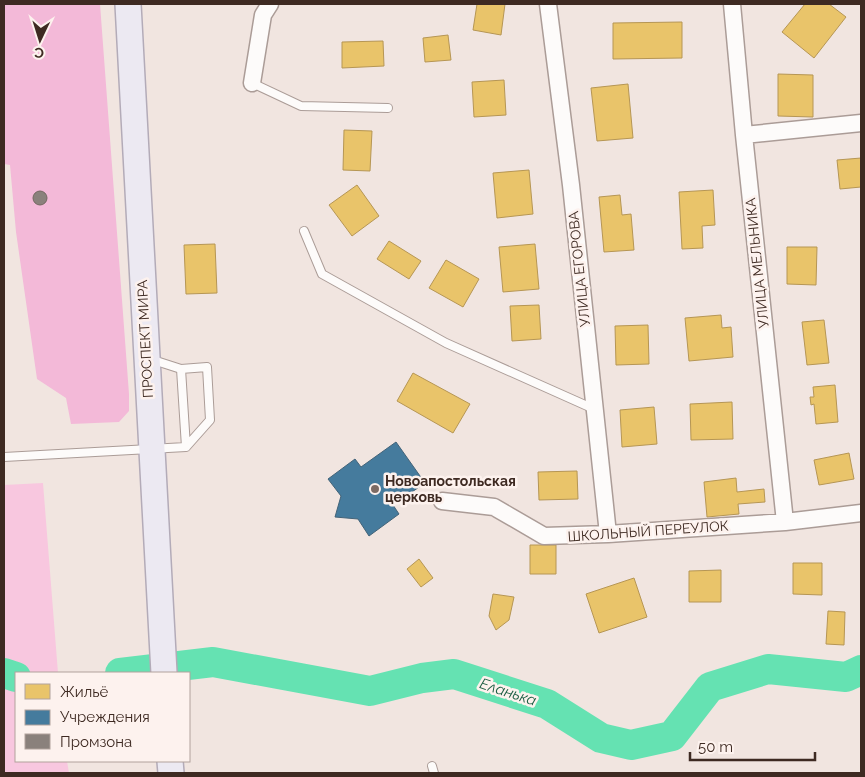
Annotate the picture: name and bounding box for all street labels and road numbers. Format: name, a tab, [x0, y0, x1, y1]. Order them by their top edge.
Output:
street label: УЛИЦА МЕЛЬНИКА	[742, 196, 772, 329]
street label: УЛИЦА ЕГОРОВА	[565, 210, 593, 328]
street label: ПРОСПЕКТ МИРА	[134, 279, 156, 399]
street label: ШКОЛЬНЫЙ ПЕРЕУЛОК	[567, 516, 729, 545]

